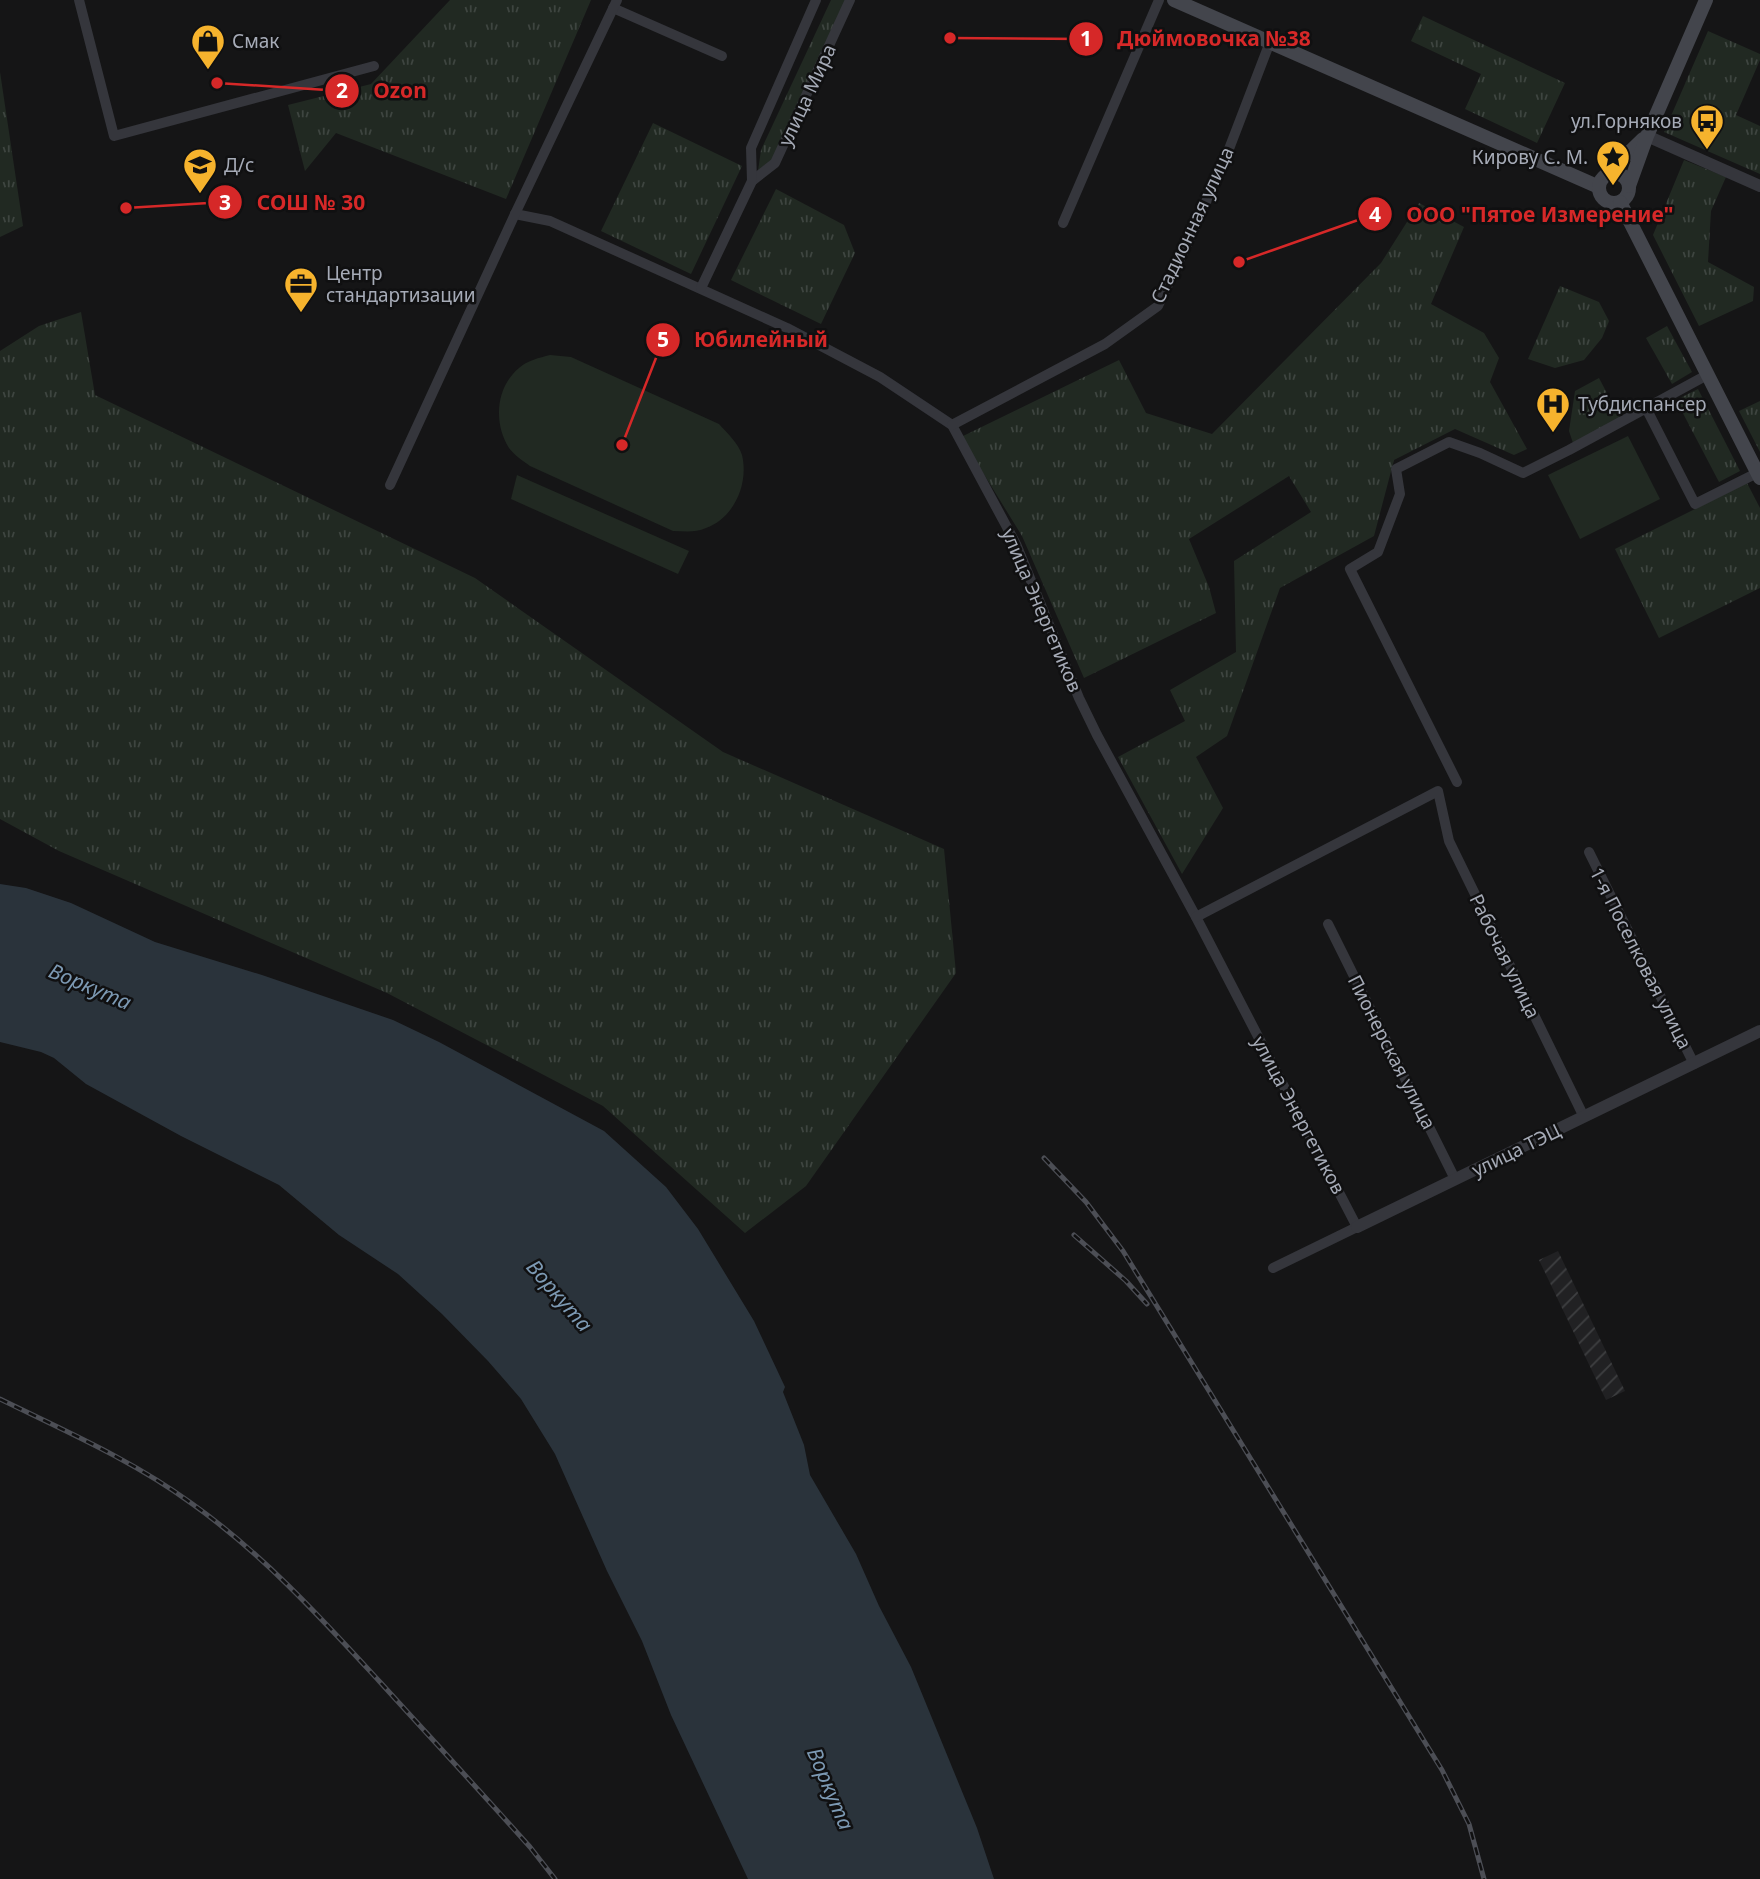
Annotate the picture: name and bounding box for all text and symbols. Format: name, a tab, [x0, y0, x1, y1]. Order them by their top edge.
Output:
callout: Дюймовочка №38	[1069, 18, 1325, 60]
shop icon: Смак	[189, 22, 227, 71]
text: 1	[1080, 24, 1092, 52]
text: Дюймовочка №38	[1117, 24, 1311, 52]
place label: Смак	[232, 28, 279, 54]
street label: улица Мира	[772, 40, 842, 150]
callout: Ozon	[324, 70, 441, 112]
text: 2	[336, 76, 348, 104]
text: Ozon	[373, 76, 427, 104]
bus stop icon: ул.Горняков	[1688, 102, 1726, 151]
place label: ул.Горняков	[1571, 108, 1682, 134]
place icon: Кирову С. М.	[1594, 138, 1632, 187]
street label: Стадионная улица	[1144, 143, 1240, 307]
place label: Кирову С. М.	[1472, 144, 1588, 170]
school or university icon: Д/с	[181, 146, 219, 195]
place label: Д/с	[224, 152, 254, 178]
callout: СОШ № 30	[208, 181, 379, 223]
text: 3	[219, 188, 231, 216]
text: СОШ № 30	[257, 188, 365, 216]
callout: ООО "Пятое Измерение"	[1357, 193, 1687, 235]
text: 4	[1369, 200, 1381, 228]
text: ООО "Пятое Измерение"	[1406, 200, 1674, 228]
place label: Центр стандартизации	[326, 260, 476, 308]
office icon: Центр стандартизации	[282, 265, 320, 314]
callout: Юбилейный	[645, 319, 842, 361]
text: 5	[657, 325, 669, 353]
text: Юбилейный	[694, 325, 828, 353]
hospital icon: Тубдиспансер	[1534, 385, 1572, 434]
place label: Тубдиспансер	[1578, 391, 1707, 417]
street label: улица Энергетиков	[996, 524, 1088, 696]
street label: 1-я Поселковая улица	[1584, 863, 1698, 1053]
street label: Рабочая улица	[1464, 889, 1546, 1023]
water label: Воркута	[45, 956, 136, 1016]
street label: Пионерская улица	[1342, 970, 1442, 1134]
street label: улица Энергетиков	[1246, 1031, 1352, 1199]
street label: улица ТЭЦ	[1467, 1117, 1565, 1183]
water label: Воркута	[521, 1253, 599, 1337]
water label: Воркута	[801, 1743, 861, 1834]

